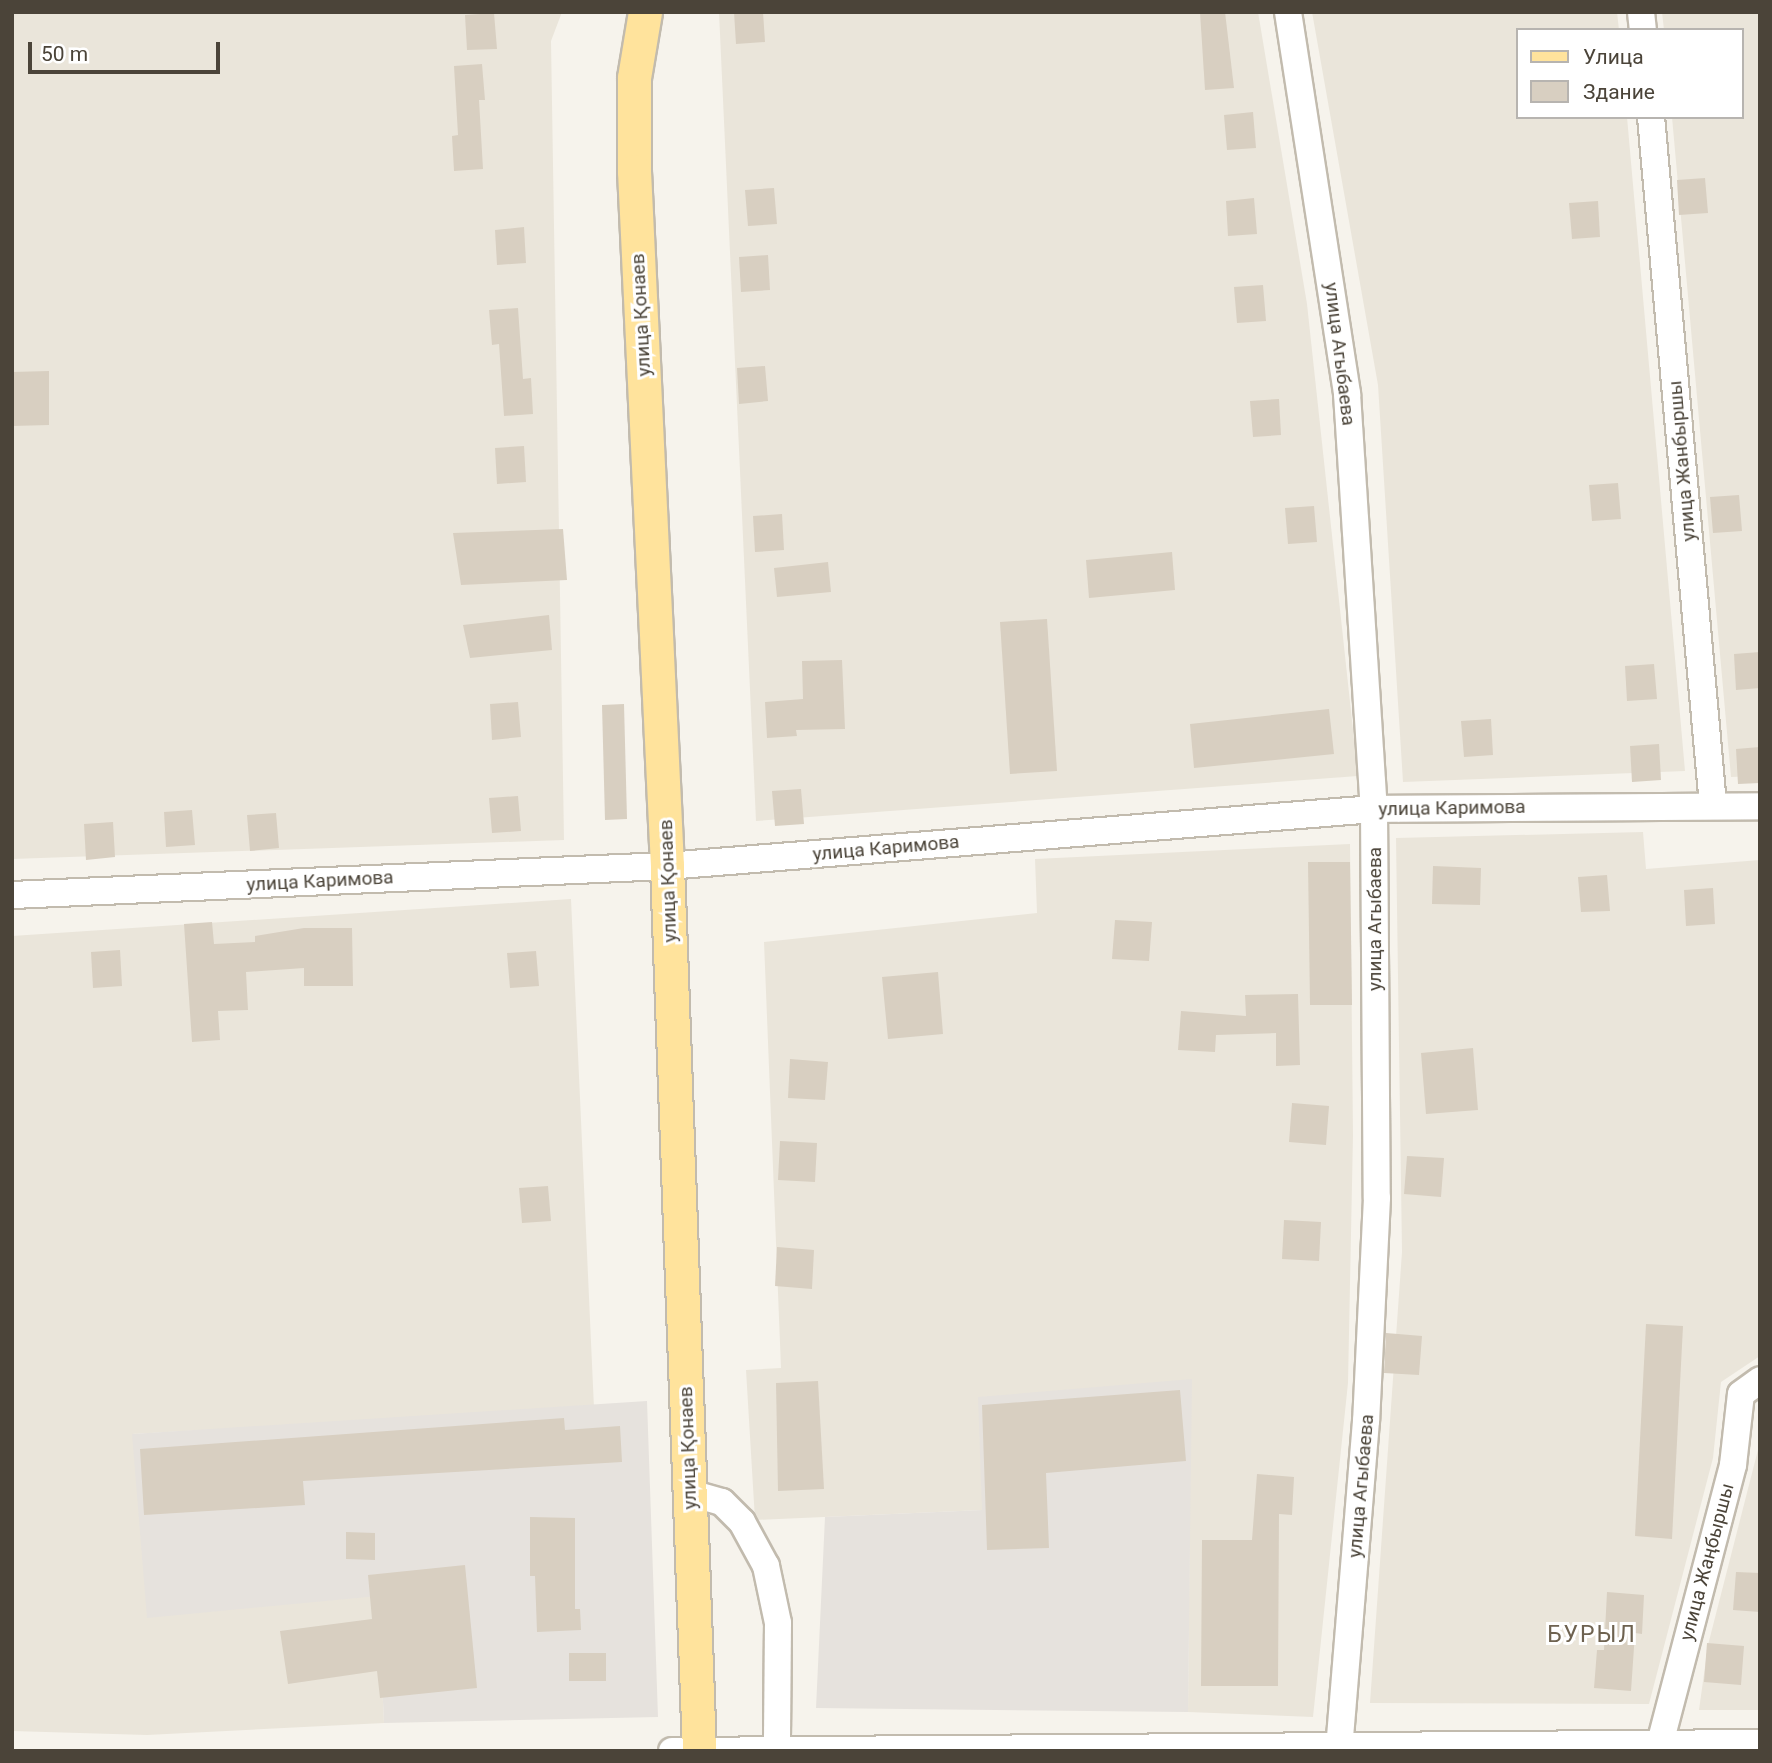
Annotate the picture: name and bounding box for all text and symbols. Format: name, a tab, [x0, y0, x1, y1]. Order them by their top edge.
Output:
scale bar	[32, 28, 224, 72]
legend	[1516, 28, 1744, 119]
text: 50 m	[41, 42, 88, 66]
text: Улица	[1583, 45, 1644, 69]
text: Здание	[1583, 80, 1655, 104]
street label: улица Қонаев	[626, 253, 656, 377]
street label: улица Агыбаева	[1320, 281, 1360, 427]
street label: улица Жанбыршы	[1664, 380, 1700, 542]
street label: улица Каримова	[1378, 795, 1526, 821]
street label: улица Қонаев	[654, 819, 682, 943]
street label: улица Каримова	[812, 830, 960, 866]
street label: улица Агыбаева	[1364, 847, 1386, 991]
street label: улица Каримова	[246, 866, 394, 896]
street label: улица Қонаев	[674, 1386, 702, 1510]
street label: улица Агыбаева	[1343, 1413, 1379, 1559]
street label: улица Жаңбыршы	[1675, 1481, 1739, 1643]
district label: БУРЫЛ	[1548, 1621, 1636, 1649]

